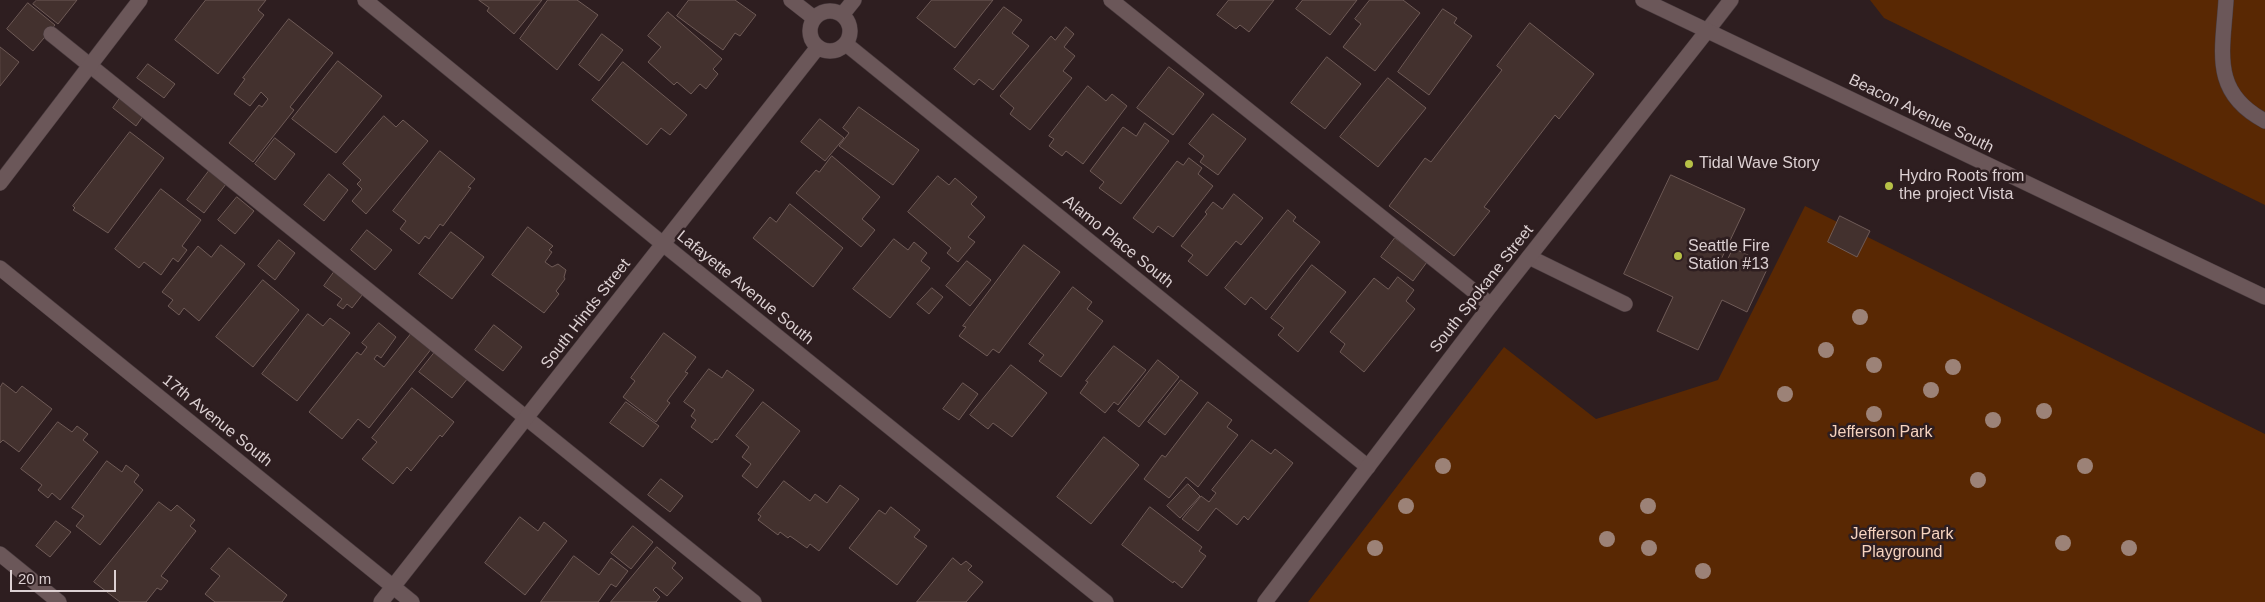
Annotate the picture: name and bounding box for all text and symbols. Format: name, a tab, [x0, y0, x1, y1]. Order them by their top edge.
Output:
street label: Beacon Avenue South	[1845, 71, 1997, 157]
place label: Tidal Wave Story	[1699, 154, 1820, 174]
marker: Tidal Wave Story	[1683, 158, 1695, 170]
place label: Hydro Roots from the project Vista	[1899, 167, 2024, 205]
marker: Hydro Roots from the project Vista	[1883, 180, 1895, 192]
street label: Alamo Place South	[1059, 192, 1177, 292]
street label: South Spokane Street	[1426, 221, 1538, 357]
street label: Lafayette Avenue South	[673, 227, 817, 349]
place label: Seattle Fire Station #13	[1688, 237, 1770, 275]
marker: Seattle Fire Station #13	[1672, 250, 1684, 262]
street label: South Hinds Street	[537, 255, 635, 373]
street label: 17th Avenue South	[158, 371, 276, 471]
park label: Jefferson Park	[1830, 423, 1932, 443]
park label: Jefferson Park Playground	[1851, 525, 1953, 563]
scale bar	[12, 560, 119, 592]
text: 20 m	[18, 570, 51, 587]

